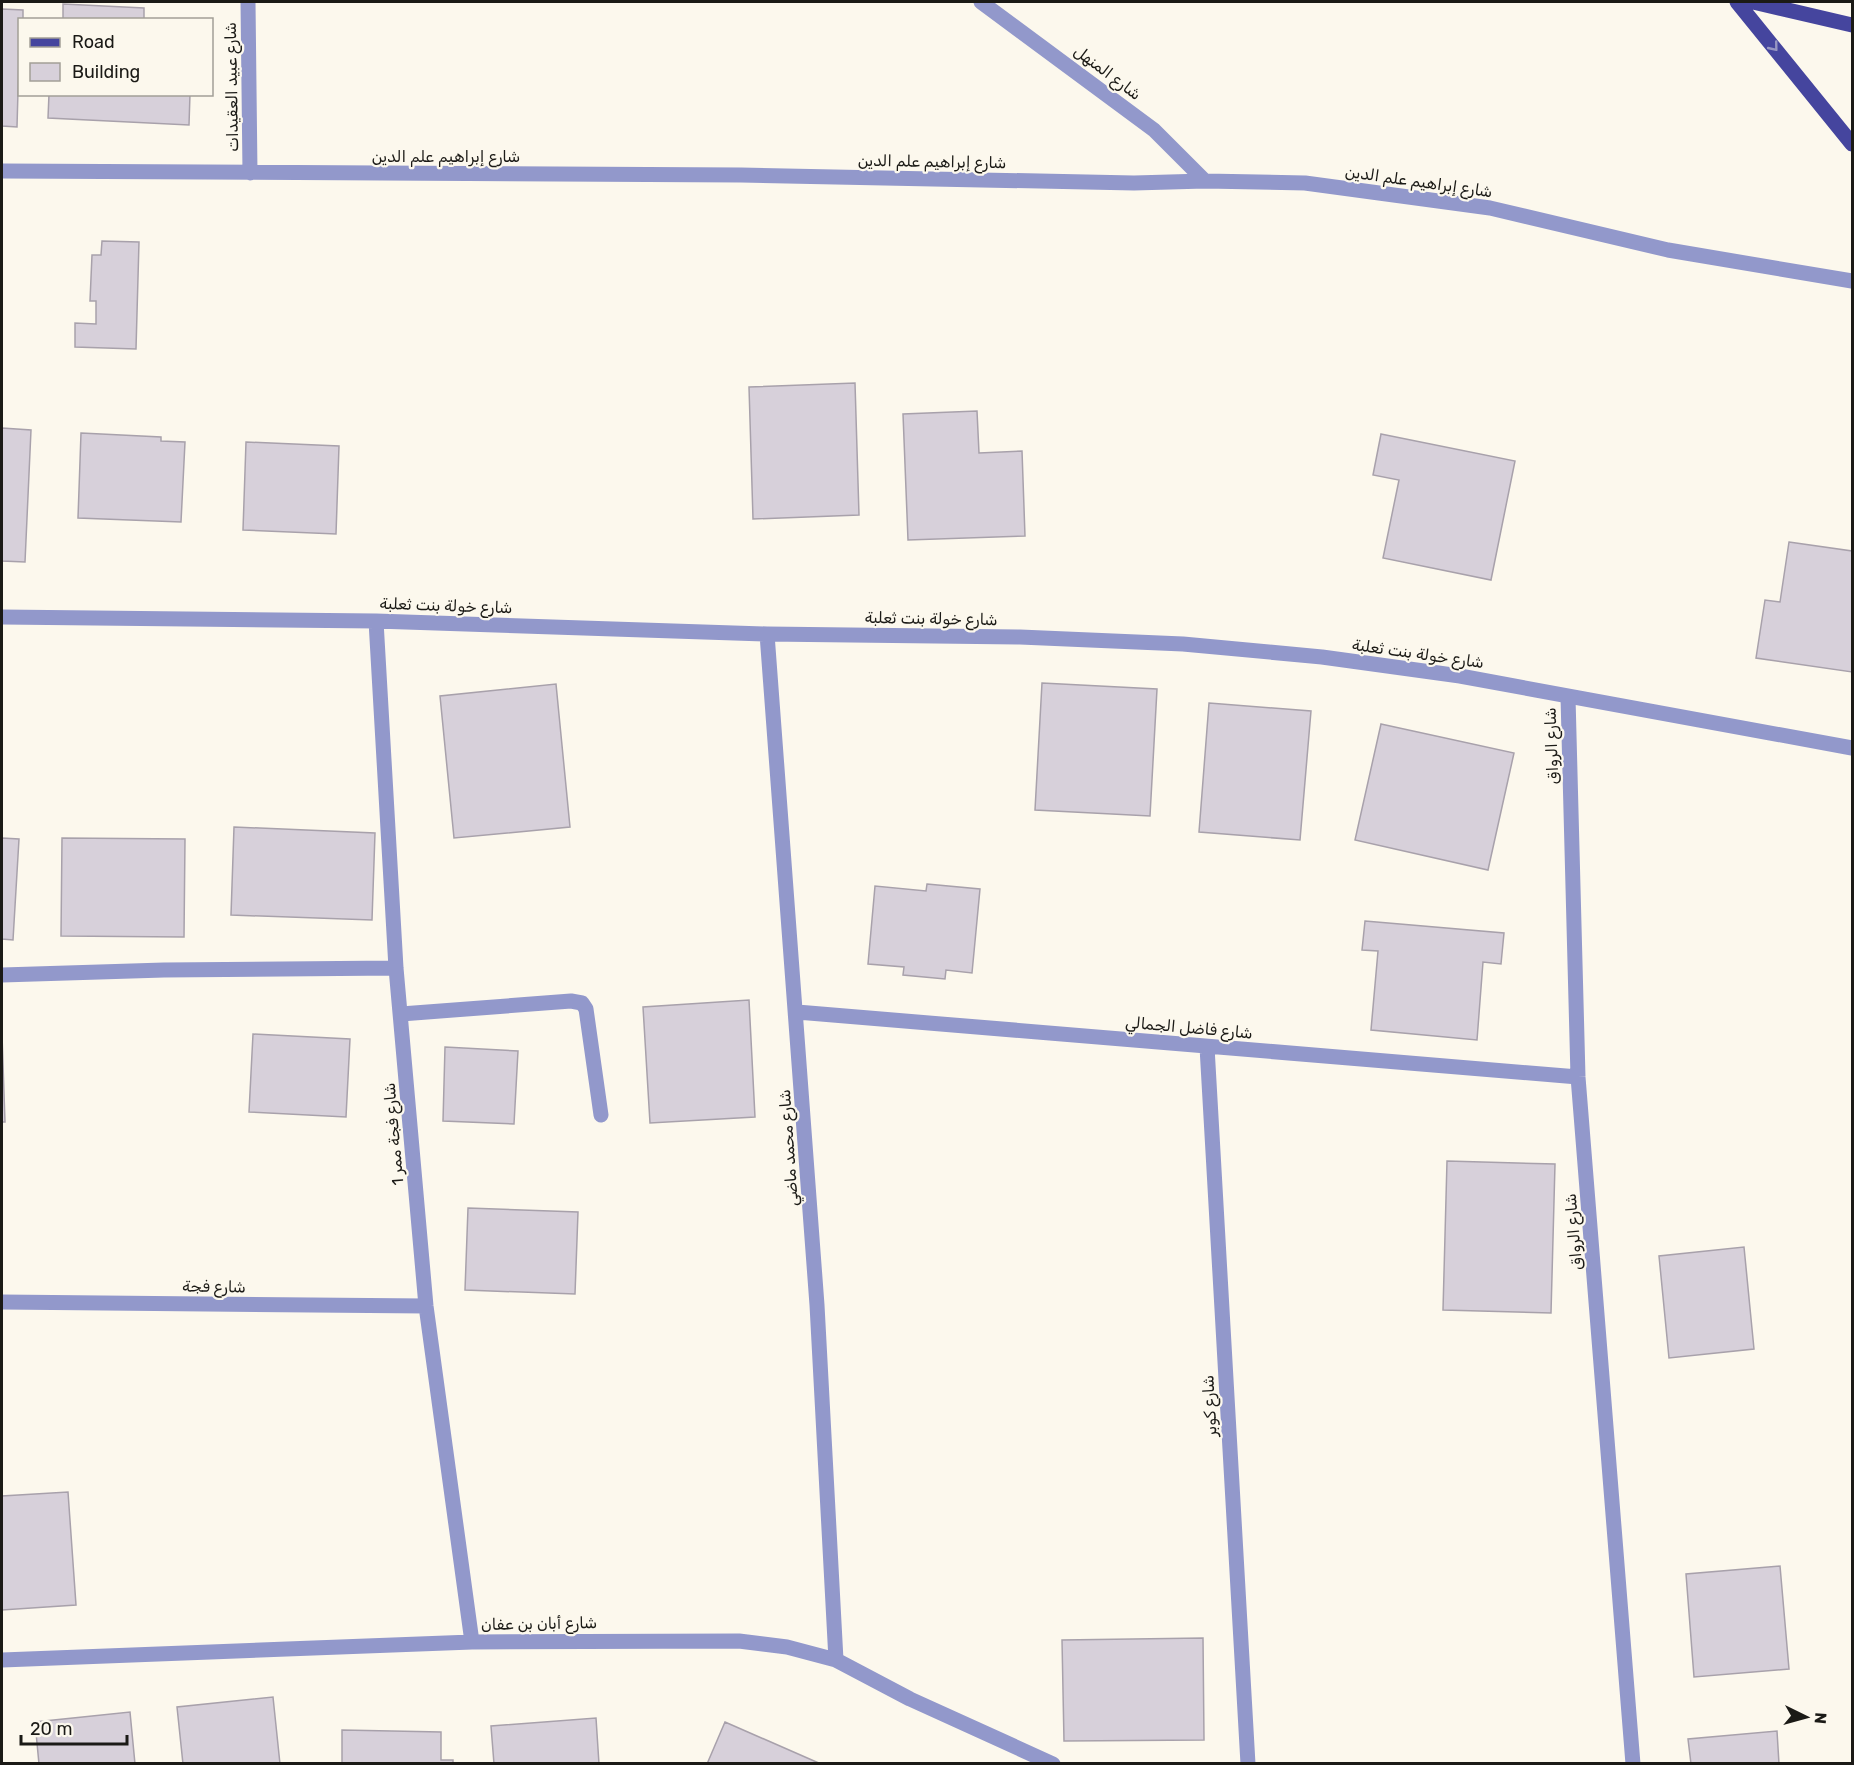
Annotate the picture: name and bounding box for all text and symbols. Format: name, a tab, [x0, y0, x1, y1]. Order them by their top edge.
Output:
legend	[18, 18, 213, 96]
street label: شارع عبيد العقيدات	[221, 22, 244, 152]
text: Road	[72, 31, 115, 53]
one-way arrow	[1766, 40, 1777, 51]
street label: شارع المنهل	[1069, 41, 1145, 105]
text: Building	[72, 61, 140, 83]
street label: شارع إبراهيم علم الدين	[372, 147, 520, 168]
street label: شارع إبراهيم علم الدين	[858, 151, 1006, 174]
street label: شارع إبراهيم علم الدين	[1344, 162, 1494, 203]
street label: شارع خولة بنت ثعلبة	[379, 594, 513, 619]
street label: شارع خولة بنت ثعلبة	[864, 608, 998, 631]
street label: شارع خولة بنت ثعلبة	[1350, 635, 1485, 674]
street label: شارع الرواق	[1541, 707, 1564, 785]
street label: شارع فاضل الجمالي	[1124, 1012, 1253, 1046]
street label: شارع فجة ممر 1	[380, 1082, 409, 1186]
street label: شارع محمد ماضي	[775, 1089, 805, 1207]
street label: شارع الرواق	[1561, 1193, 1588, 1271]
street label: شارع فجة	[182, 1276, 246, 1299]
street label: شارع كوبر	[1198, 1374, 1223, 1438]
street label: شارع أبان بن عفان	[481, 1613, 597, 1636]
north arrow	[1776, 1687, 1836, 1747]
scale bar	[21, 1708, 128, 1746]
text: N	[1810, 1712, 1830, 1725]
text: 20 m	[30, 1718, 72, 1740]

